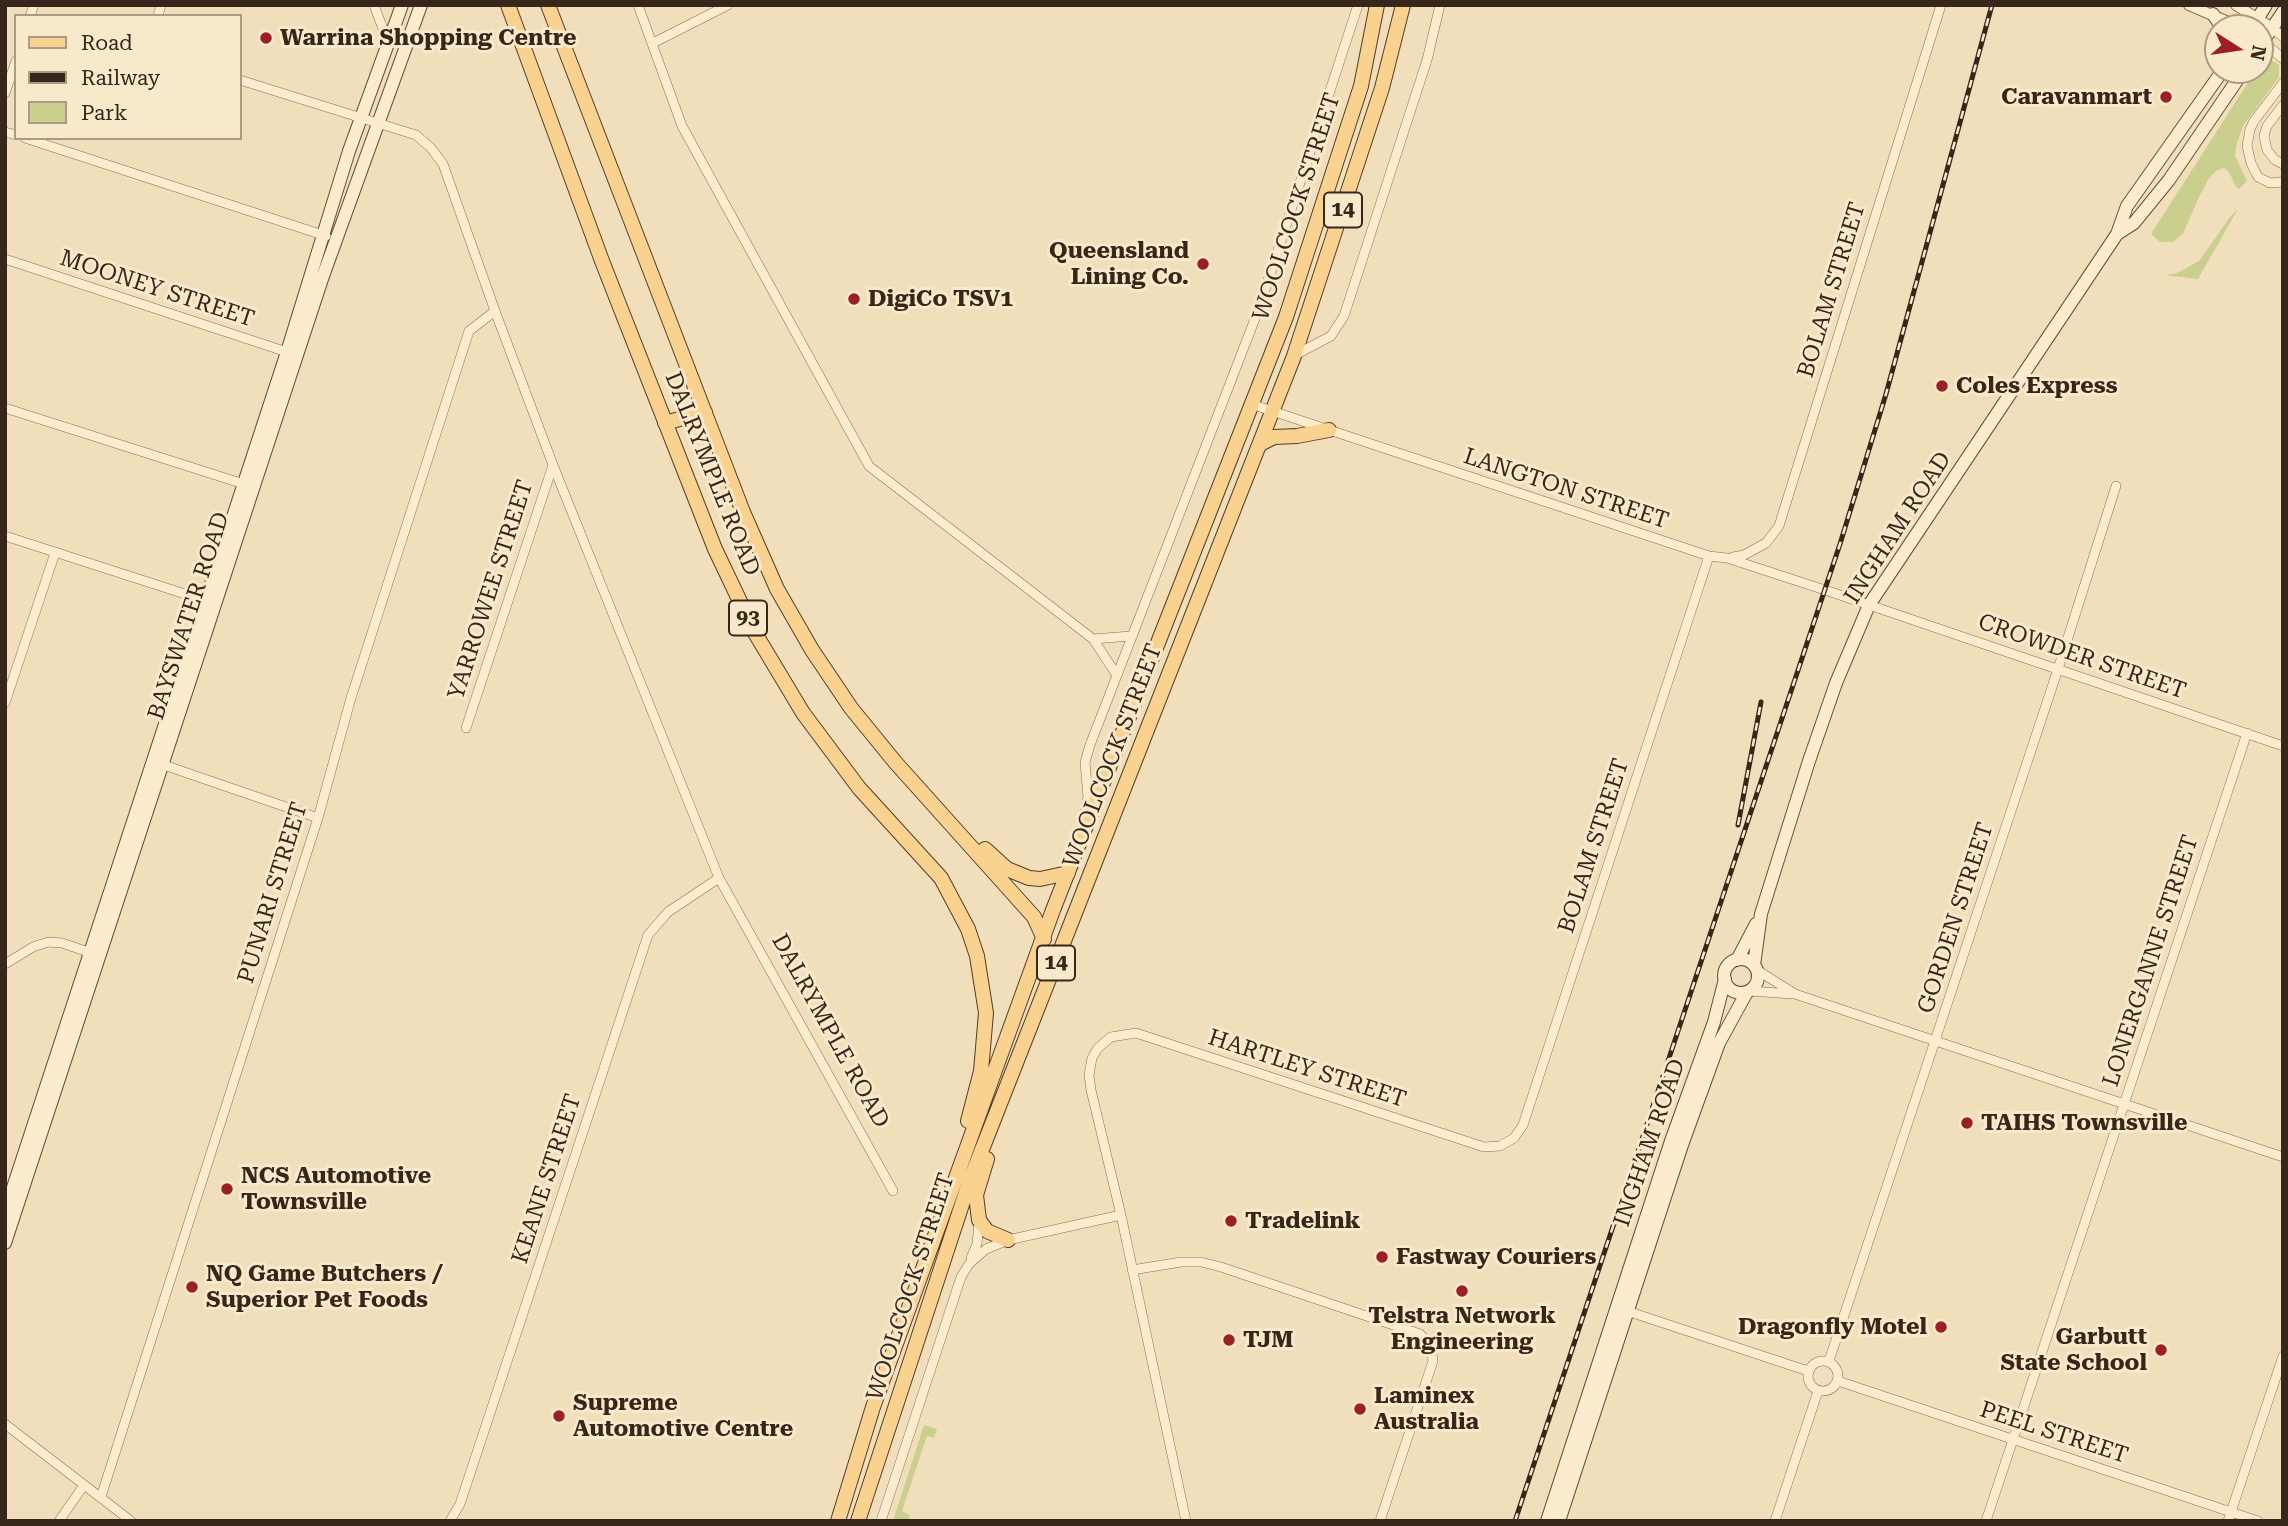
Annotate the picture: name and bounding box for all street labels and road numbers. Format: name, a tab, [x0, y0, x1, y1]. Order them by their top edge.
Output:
street label: WOOLCOCK STREET	[1247, 90, 1347, 324]
road number: 14	[1324, 192, 1362, 228]
street label: BOLAM STREET	[1792, 199, 1872, 381]
street label: MOONEY STREET	[56, 245, 258, 333]
street label: DALRYMPLE ROAD	[659, 368, 765, 580]
street label: LANGTON STREET	[1460, 443, 1672, 535]
street label: INGHAM ROAD	[1839, 447, 1957, 609]
street label: YARROWEE STREET	[442, 477, 540, 703]
street label: BAYSWATER ROAD	[142, 509, 236, 723]
road number: 93	[729, 600, 767, 636]
street label: CROWDER STREET	[1974, 608, 2190, 706]
street label: WOOLCOCK STREET	[1058, 640, 1168, 872]
street label: BOLAM STREET	[1553, 755, 1635, 937]
street label: PUNARI STREET	[232, 799, 314, 987]
street label: GORDEN STREET	[1912, 819, 2000, 1017]
street label: LONERGANNE STREET	[2097, 832, 2205, 1090]
street label: DALRYMPLE ROAD	[765, 929, 895, 1133]
road number: 14	[1037, 946, 1075, 981]
street label: HARTLEY STREET	[1205, 1024, 1409, 1114]
street label: INGHAM ROAD	[1608, 1056, 1692, 1230]
street label: KEANE STREET	[507, 1091, 587, 1267]
street label: WOOLCOCK STREET	[861, 1170, 961, 1404]
street label: PEEL STREET	[1976, 1396, 2132, 1470]

